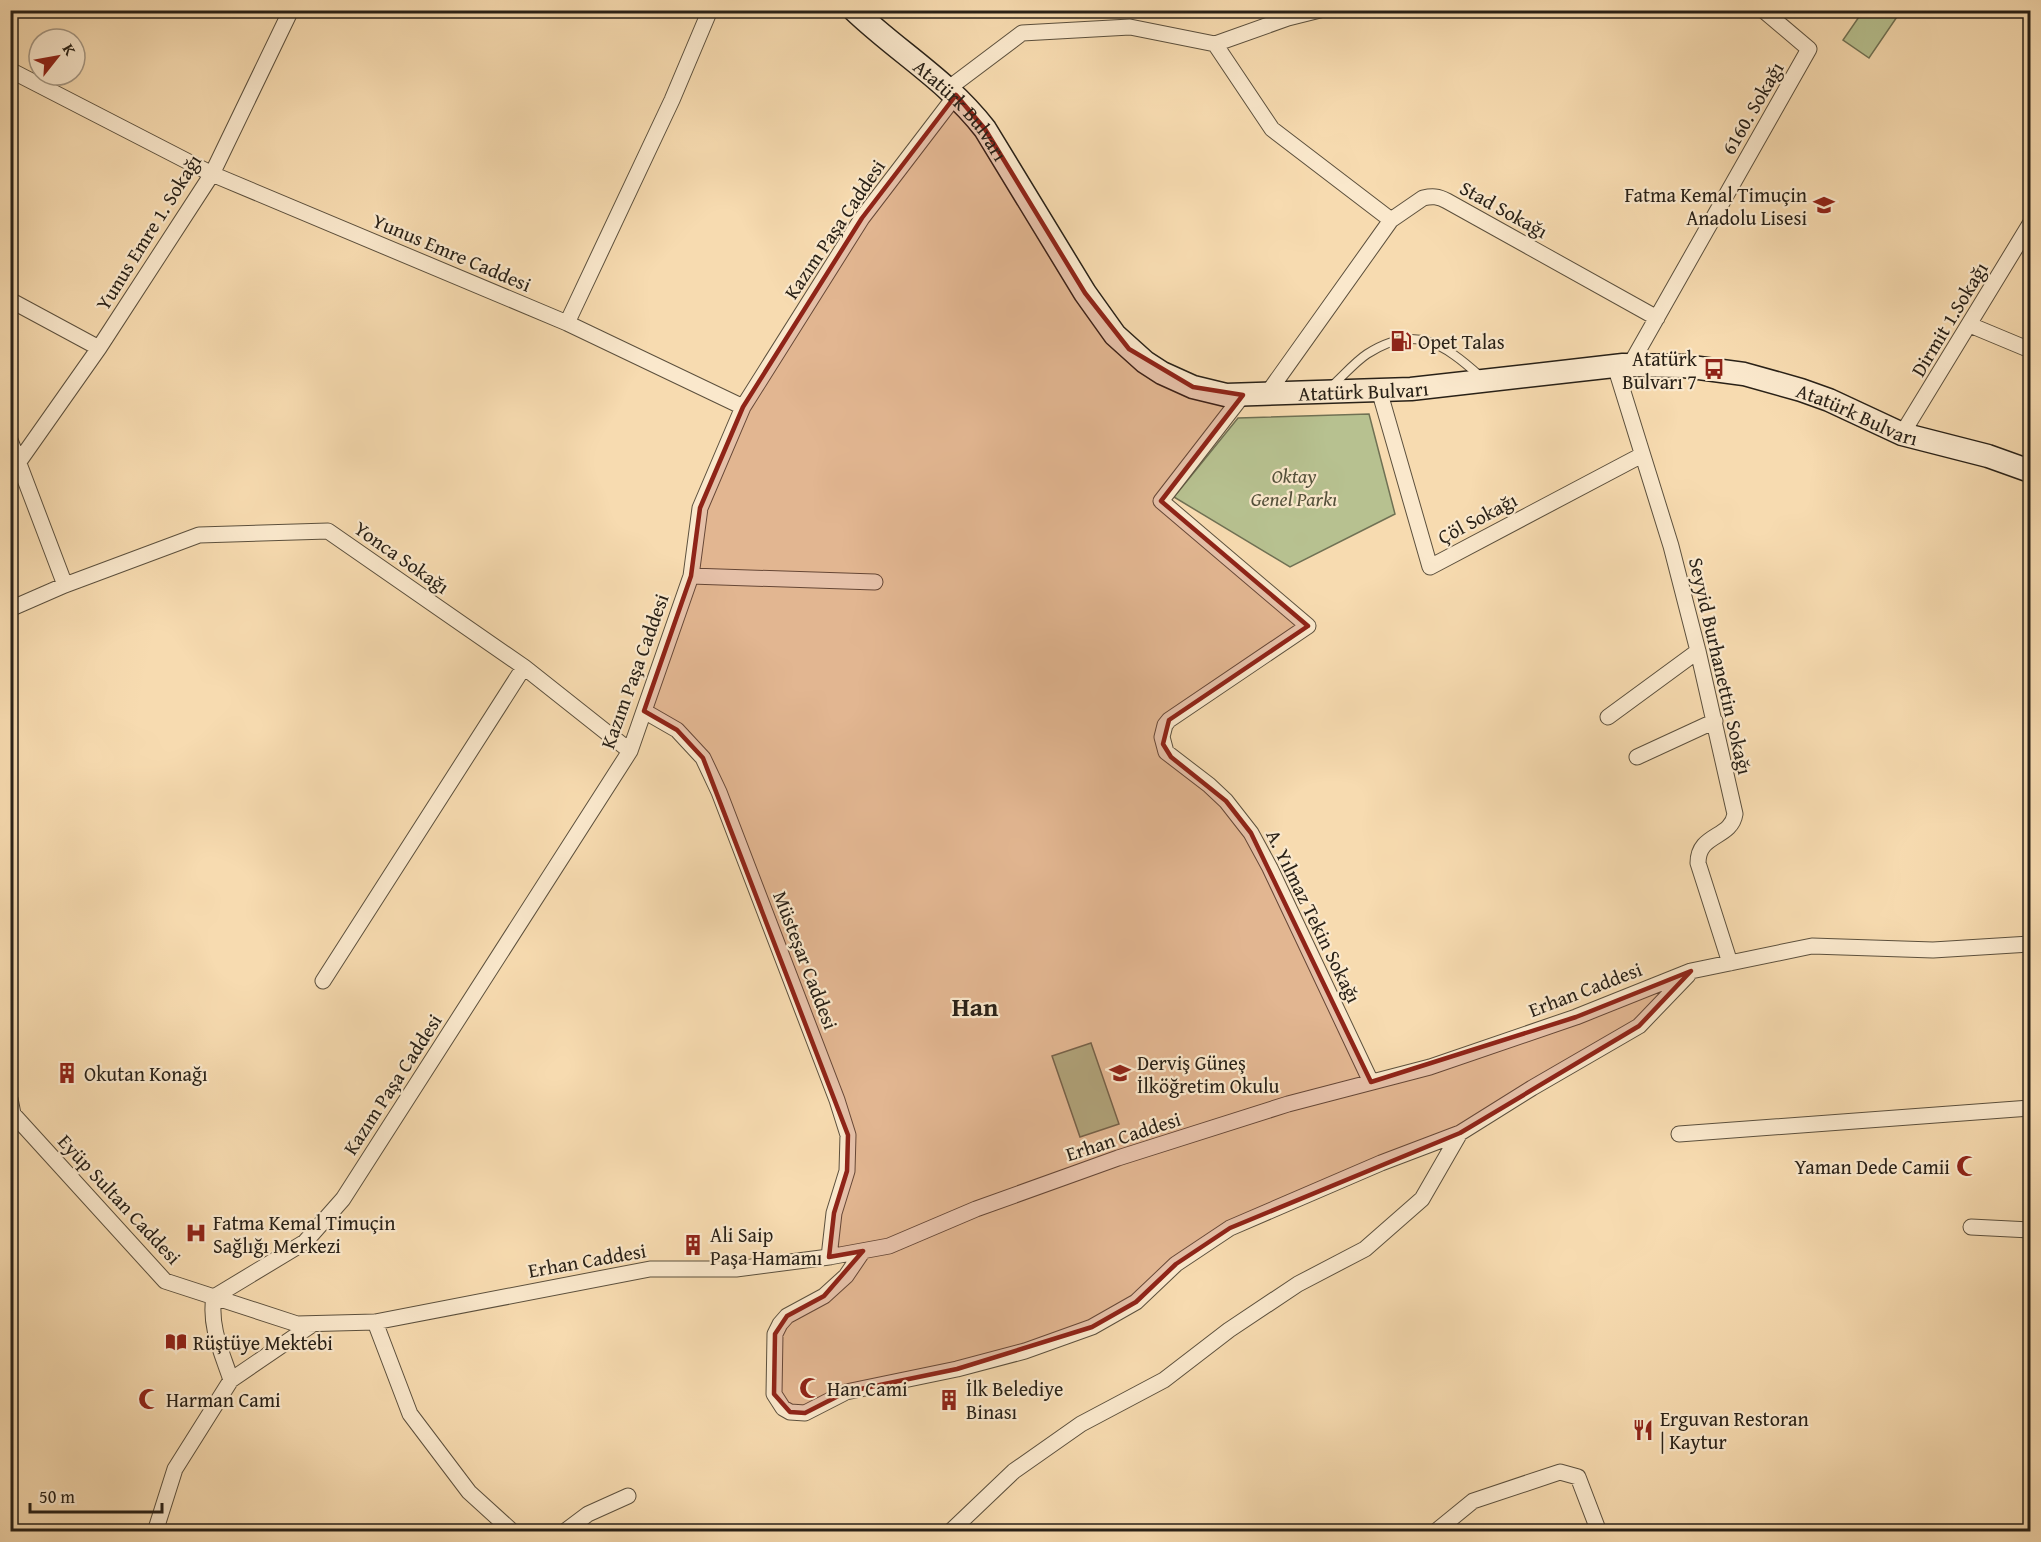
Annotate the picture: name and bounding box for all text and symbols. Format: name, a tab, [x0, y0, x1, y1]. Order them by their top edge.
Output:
north arrow	[27, 27, 87, 87]
text: K	[57, 39, 83, 61]
street label: Atatürk Bulvarı	[908, 52, 1016, 166]
street label: 6160. Sokağı	[1714, 56, 1790, 160]
street label: Yunus Emre 1. Sokağı	[88, 148, 208, 316]
street label: Kazım Paşa Caddesi	[776, 153, 892, 305]
street label: Stad Sokağı	[1455, 173, 1554, 245]
place label: Fatma Kemal Timuçin Anadolu Lisesi	[1625, 180, 1807, 232]
school or university icon: Fatma Kemal Timuçin Anadolu Lisesi	[1812, 193, 1836, 217]
street label: Yunus Emre Caddesi	[368, 205, 536, 299]
street label: Dirmit 1.Sokağı	[1903, 256, 1995, 382]
place label: Opet Talas	[1418, 327, 1505, 356]
fuel station icon: Opet Talas	[1389, 329, 1413, 353]
place label: Atatürk Bulvarı 7	[1622, 344, 1698, 396]
bus stop icon: Atatürk Bulvarı 7	[1702, 357, 1726, 381]
street label: Atatürk Bulvarı	[1298, 373, 1430, 407]
street label: Atatürk Bulvarı	[1793, 375, 1921, 452]
park label: Oktay Genel Parkı	[1251, 461, 1337, 513]
street label: Çöl Sokağı	[1432, 485, 1522, 551]
street label: Yonca Sokağı	[349, 514, 456, 601]
street label: Seyyid Burhanettin Sokağı	[1682, 555, 1760, 778]
street label: Kazım Paşa Caddesi	[592, 589, 676, 753]
street label: A. Yılmaz Tekin Sokağı	[1259, 824, 1369, 1008]
street label: Müsteşar Caddesi	[766, 887, 846, 1034]
street label: Erhan Caddesi	[1524, 954, 1646, 1024]
district label: Han	[952, 987, 999, 1026]
street label: Kazım Paşa Caddesi	[335, 1007, 449, 1160]
place label: Derviş Güneş İlköğretim Okulu	[1137, 1048, 1280, 1100]
place label: Okutan Konağı	[84, 1059, 208, 1088]
building icon: Okutan Konağı	[55, 1061, 79, 1085]
school or university icon: Derviş Güneş İlköğretim Okulu	[1108, 1061, 1132, 1085]
street label: Erhan Caddesi	[1062, 1104, 1185, 1168]
street label: Eyüp Sultan Caddesi	[52, 1127, 189, 1271]
place label: Yaman Dede Camii	[1794, 1152, 1950, 1181]
mosque icon: Yaman Dede Camii	[1955, 1154, 1979, 1178]
place label: Fatma Kemal Timuçin Sağlığı Merkezi	[213, 1208, 395, 1260]
place label: Ali Saip Paşa Hamamı	[710, 1220, 823, 1272]
hospital icon: Fatma Kemal Timuçin Sağlığı Merkezi	[184, 1221, 208, 1245]
building icon: Ali Saip Paşa Hamamı	[681, 1233, 705, 1257]
street label: Erhan Caddesi	[526, 1235, 649, 1285]
place label: Rüştüye Mektebi	[193, 1328, 333, 1357]
library icon: Rüştüye Mektebi	[164, 1330, 188, 1354]
place label: Han Cami	[827, 1374, 908, 1403]
place label: İlk Belediye Binası	[966, 1374, 1063, 1426]
mosque icon: Han Cami	[798, 1376, 822, 1400]
place label: Harman Cami	[166, 1385, 281, 1414]
mosque icon: Harman Cami	[137, 1387, 161, 1411]
building icon: İlk Belediye Binası	[937, 1388, 961, 1412]
place label: Erguvan Restoran | Kaytur	[1660, 1404, 1809, 1456]
restaurant icon: Erguvan Restoran | Kaytur	[1631, 1418, 1655, 1442]
scale bar	[30, 1476, 162, 1514]
text: 50 m	[39, 1483, 75, 1510]

